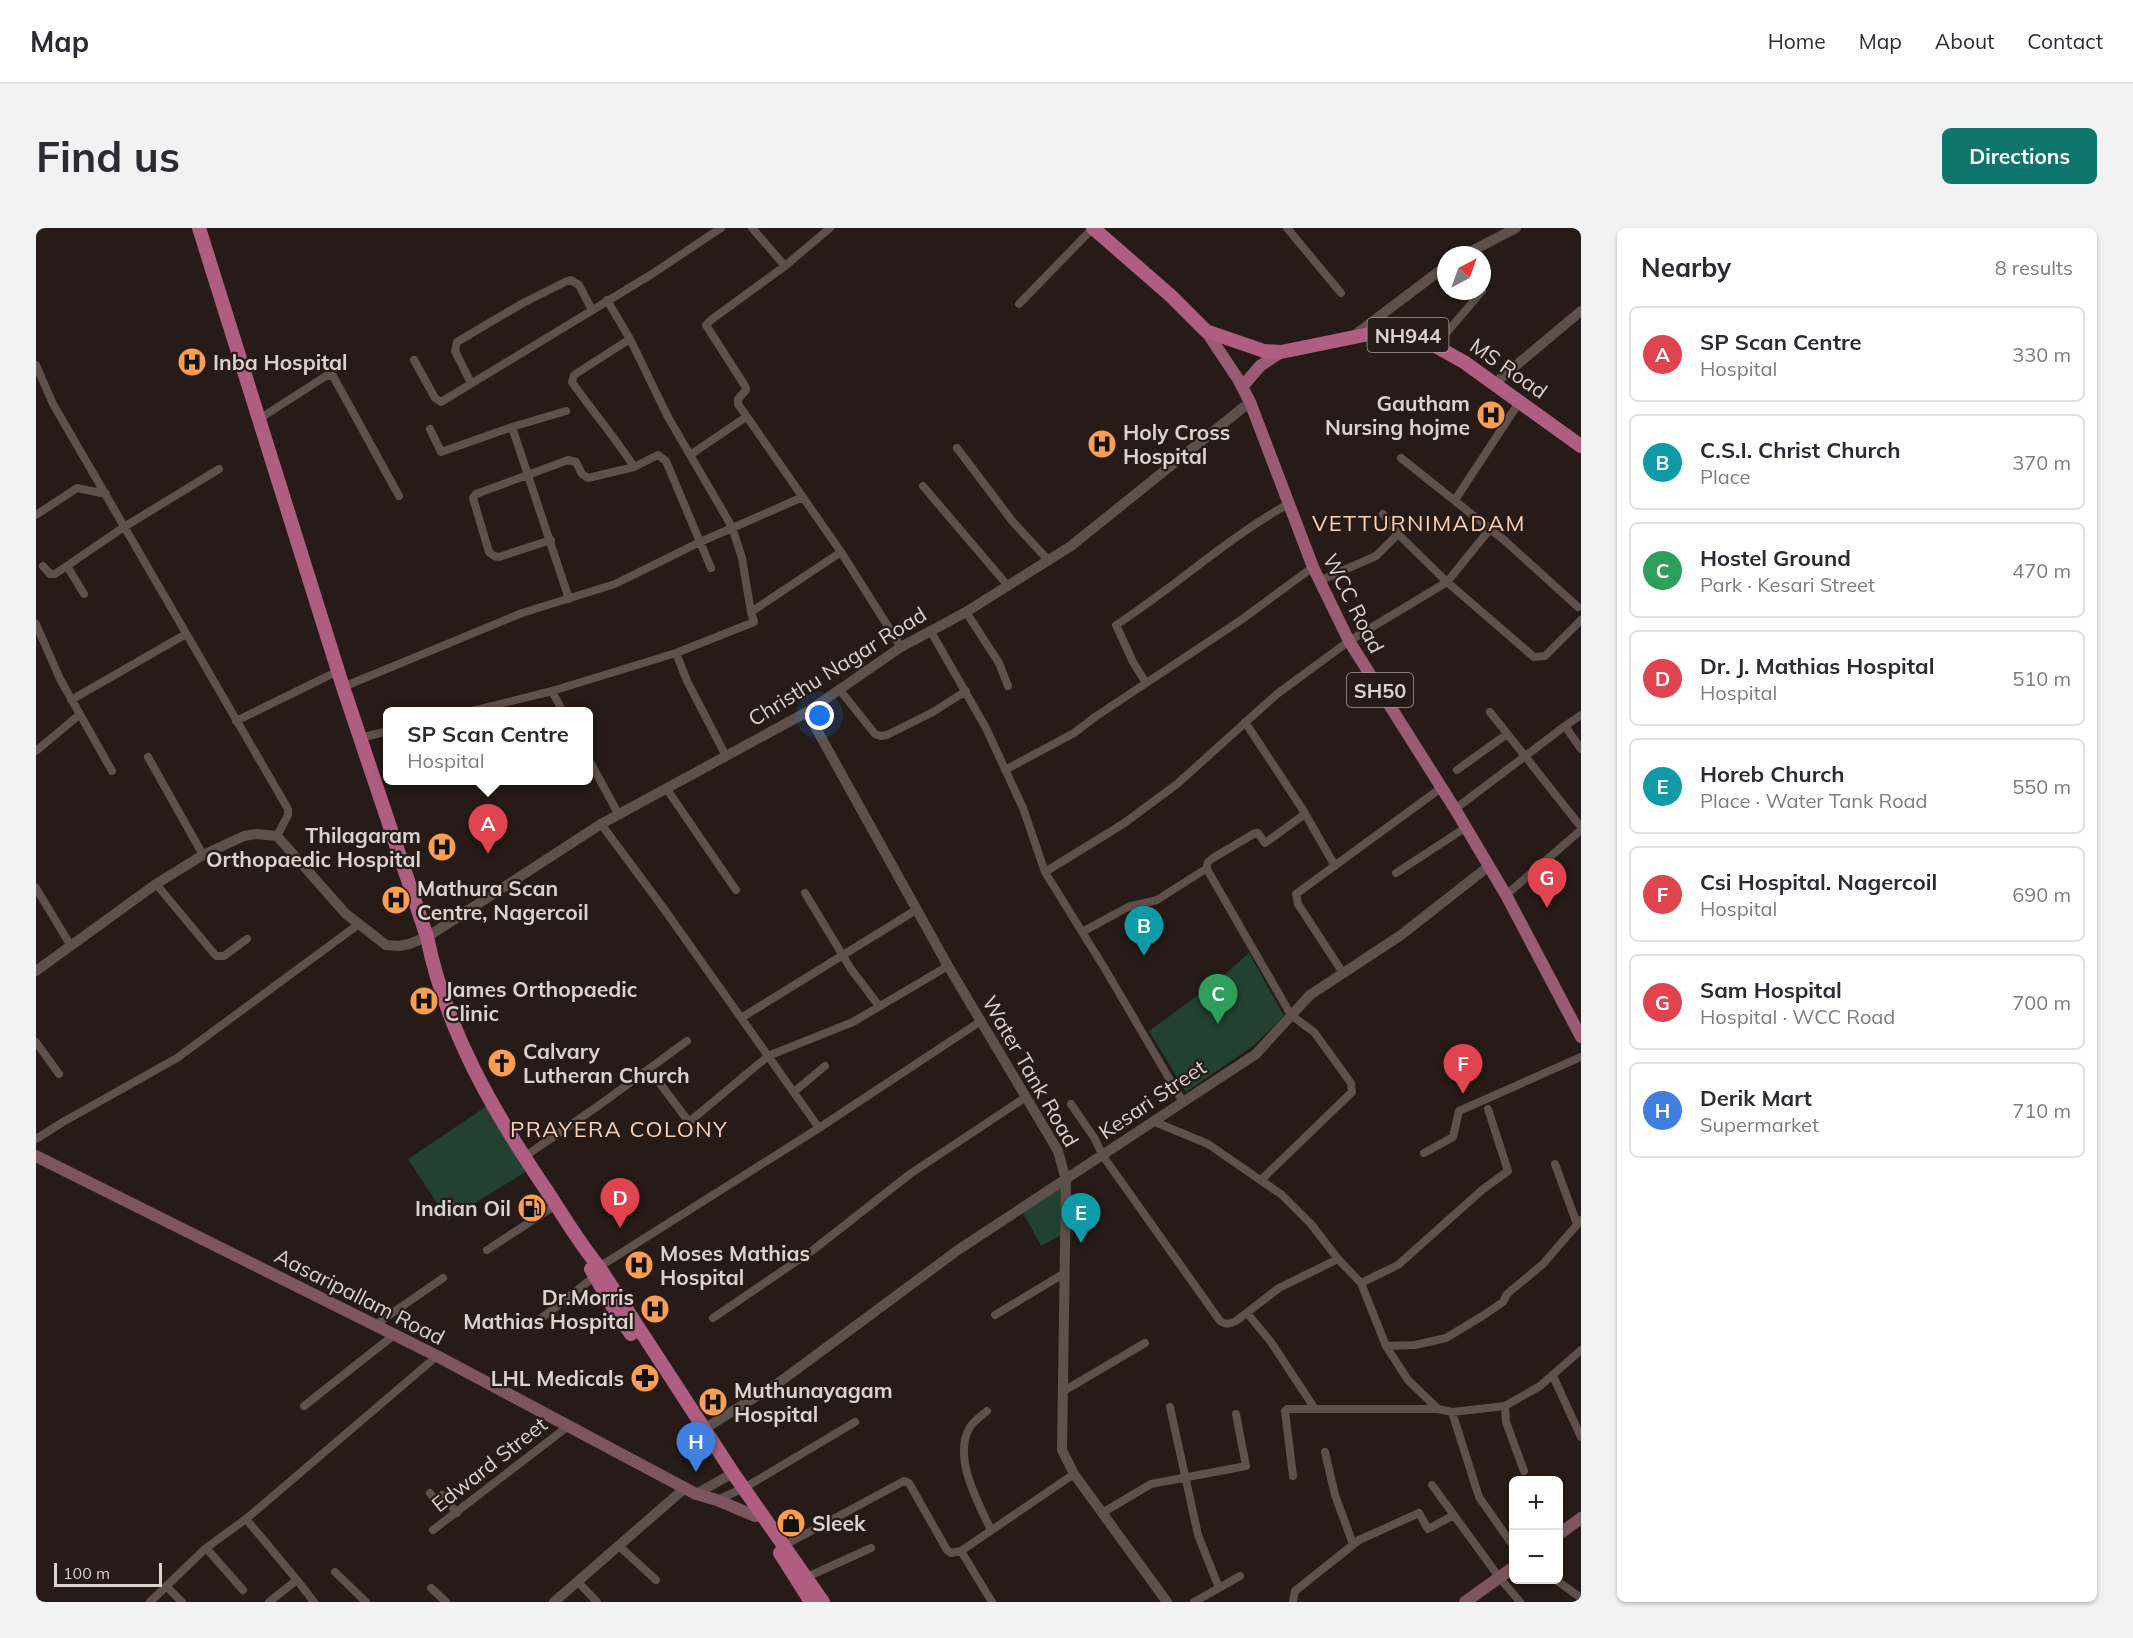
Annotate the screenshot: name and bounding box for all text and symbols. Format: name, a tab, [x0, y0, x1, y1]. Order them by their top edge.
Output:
text: Map	[30, 24, 89, 59]
text: Home	[1768, 28, 1826, 54]
text: Map	[1859, 28, 1902, 54]
text: About	[1935, 28, 1994, 54]
text: Contact	[2027, 28, 2103, 54]
button: Directions	[1942, 128, 2097, 184]
text: Find us	[36, 130, 180, 183]
north arrow	[1437, 246, 1491, 300]
text: Nearby	[1641, 251, 1731, 284]
text: 8 results	[1995, 255, 2073, 280]
road number: NH944	[1368, 318, 1448, 352]
text: SP Scan Centre	[1700, 328, 1862, 356]
street label: MS Road	[1465, 332, 1553, 404]
text: A	[1655, 342, 1670, 367]
text: 330 m	[2012, 342, 2071, 367]
hospital icon: Inba Hospital	[176, 346, 208, 378]
place label: Inba Hospital	[213, 349, 348, 375]
text: Hospital	[1700, 356, 1777, 381]
place label: Gautham Nursing hojme	[1325, 390, 1470, 440]
hospital icon: Gautham Nursing hojme	[1475, 399, 1507, 431]
place label: Holy Cross Hospital	[1123, 419, 1230, 469]
hospital icon: Holy Cross Hospital	[1086, 428, 1118, 460]
text: C.S.I. Christ Church	[1700, 436, 1900, 464]
text: B	[1656, 450, 1669, 475]
text: 370 m	[2012, 450, 2071, 475]
text: Place	[1700, 464, 1750, 489]
district label: VETTURNIMADAM	[1312, 509, 1526, 537]
text: Hostel Ground	[1700, 544, 1851, 572]
street label: WCC Road	[1318, 549, 1390, 657]
text: C	[1656, 558, 1669, 583]
text: 470 m	[2012, 558, 2071, 583]
text: Park · Kesari Street	[1700, 572, 1875, 597]
street label: Christhu Nagar Road	[743, 601, 931, 731]
text: Dr. J. Mathias Hospital	[1700, 652, 1935, 680]
text: D	[1655, 666, 1670, 691]
text: 510 m	[2012, 666, 2071, 691]
road number: SH50	[1347, 673, 1413, 707]
text: Hospital	[1700, 680, 1777, 705]
your location	[805, 701, 834, 730]
popup	[383, 707, 593, 785]
text: SP Scan Centre	[407, 720, 569, 748]
text: Hospital	[407, 748, 484, 773]
text: Horeb Church	[1700, 760, 1845, 788]
text: E	[1657, 774, 1668, 799]
text: 550 m	[2012, 774, 2071, 799]
text: Place · Water Tank Road	[1700, 788, 1928, 813]
pin: A	[468, 804, 508, 854]
place label: Thilagaram Orthopaedic Hospital	[206, 822, 421, 872]
hospital icon: Thilagaram Orthopaedic Hospital	[426, 831, 458, 863]
pin: G	[1528, 858, 1566, 908]
text: Csi Hospital. Nagercoil	[1700, 868, 1937, 896]
place label: Mathura Scan Centre, Nagercoil	[417, 875, 589, 925]
text: F	[1657, 882, 1668, 907]
text: 690 m	[2012, 882, 2071, 907]
hospital icon: Mathura Scan Centre, Nagercoil	[380, 884, 412, 916]
text: Hospital	[1700, 896, 1777, 921]
pin: B	[1124, 906, 1164, 956]
pin: C	[1198, 974, 1238, 1024]
place label: James Orthopaedic Clinic	[445, 976, 637, 1026]
text: Sam Hospital	[1700, 976, 1842, 1004]
hospital icon: James Orthopaedic Clinic	[408, 985, 440, 1017]
text: G	[1655, 990, 1670, 1015]
text: 700 m	[2012, 990, 2071, 1015]
street label: Water Tank Road	[977, 991, 1085, 1151]
text: Hospital · WCC Road	[1700, 1004, 1895, 1029]
place label: Calvary Lutheran Church	[523, 1038, 690, 1088]
pin: F	[1444, 1044, 1482, 1094]
church icon: Calvary Lutheran Church	[486, 1047, 518, 1079]
street label: Kesari Street	[1093, 1054, 1211, 1144]
text: Derik Mart	[1700, 1084, 1812, 1112]
text: H	[1655, 1098, 1670, 1123]
text: 710 m	[2012, 1098, 2071, 1123]
text: Supermarket	[1700, 1112, 1819, 1137]
district label: PRAYERA COLONY	[510, 1115, 728, 1143]
pin: D	[600, 1178, 640, 1228]
fuel station icon: Indian Oil	[516, 1192, 548, 1224]
pin: E	[1062, 1194, 1100, 1243]
place label: Indian Oil	[415, 1195, 511, 1221]
place label: Moses Mathias Hospital	[660, 1240, 810, 1290]
street label: Aasaripallam Road	[271, 1242, 449, 1350]
hospital icon: Moses Mathias Hospital	[623, 1249, 655, 1281]
place label: Dr.Morris Mathias Hospital	[463, 1284, 634, 1334]
hospital icon: Dr.Morris Mathias Hospital	[639, 1293, 671, 1325]
pharmacy icon: LHL Medicals	[629, 1362, 661, 1394]
place label: LHL Medicals	[491, 1365, 624, 1391]
place label: Muthunayagam Hospital	[734, 1377, 893, 1427]
hospital icon: Muthunayagam Hospital	[697, 1386, 729, 1418]
street label: Edward Street	[426, 1411, 552, 1517]
pin: H	[676, 1422, 716, 1472]
map controls	[1509, 1476, 1563, 1584]
button: +	[1509, 1476, 1563, 1530]
shop icon: Sleek	[775, 1507, 807, 1539]
place label: Sleek	[812, 1510, 866, 1536]
button: −	[1509, 1530, 1563, 1584]
scale bar	[54, 1560, 162, 1588]
text: 100 m	[63, 1563, 110, 1583]

